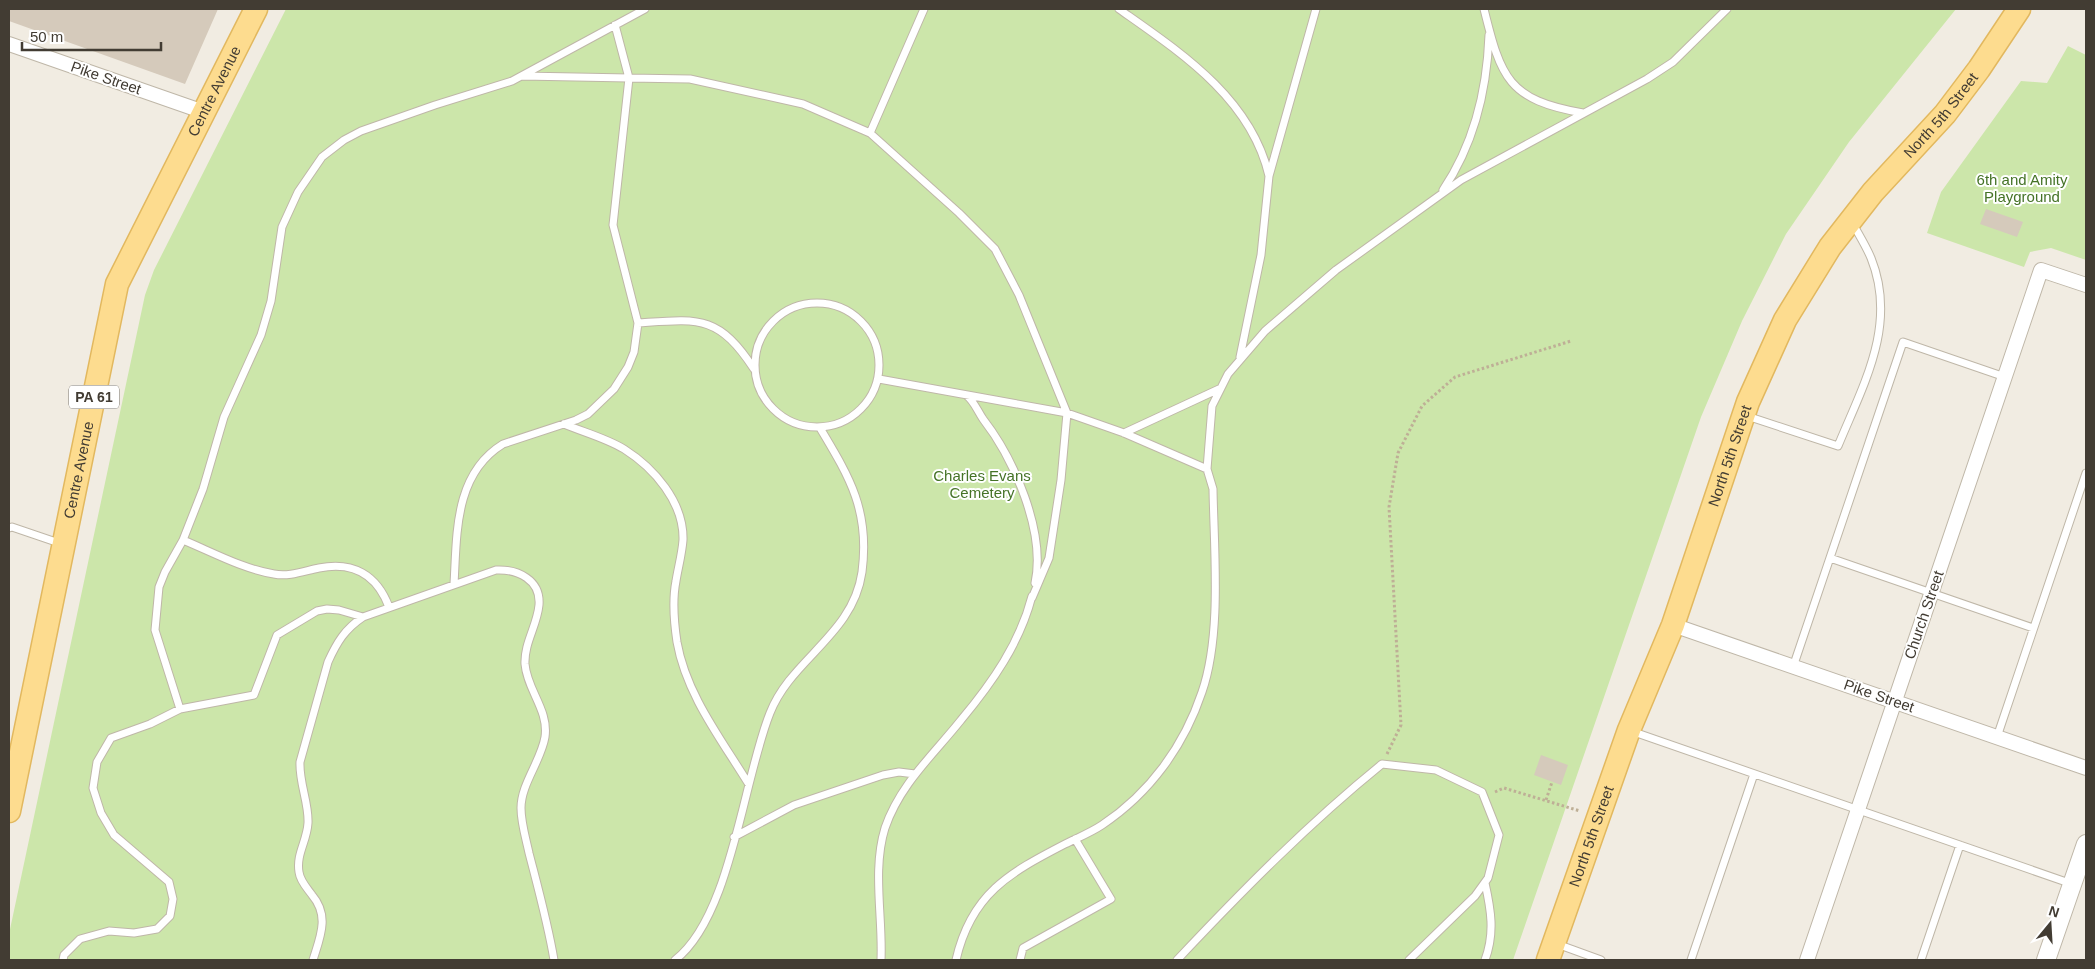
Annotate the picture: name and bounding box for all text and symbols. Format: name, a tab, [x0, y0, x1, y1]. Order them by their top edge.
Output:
scale bar	[22, 20, 161, 52]
text: 50 m	[30, 28, 63, 45]
street label: Centre Avenue	[184, 43, 244, 139]
street label: Pike Street	[69, 58, 144, 98]
street label: North 5th Street	[1900, 69, 1982, 161]
park label: 6th and Amity Playground	[1977, 171, 2068, 205]
road number: PA 61	[69, 386, 119, 408]
street label: North 5th Street	[1704, 402, 1755, 509]
street label: Centre Avenue	[60, 420, 97, 520]
park label: Charles Evans Cemetery	[933, 467, 1031, 501]
street label: Church Street	[1900, 568, 1947, 661]
street label: Pike Street	[1842, 676, 1917, 716]
street label: North 5th Street	[1565, 783, 1617, 889]
north arrow	[2025, 899, 2075, 949]
text: N	[2047, 902, 2061, 921]

